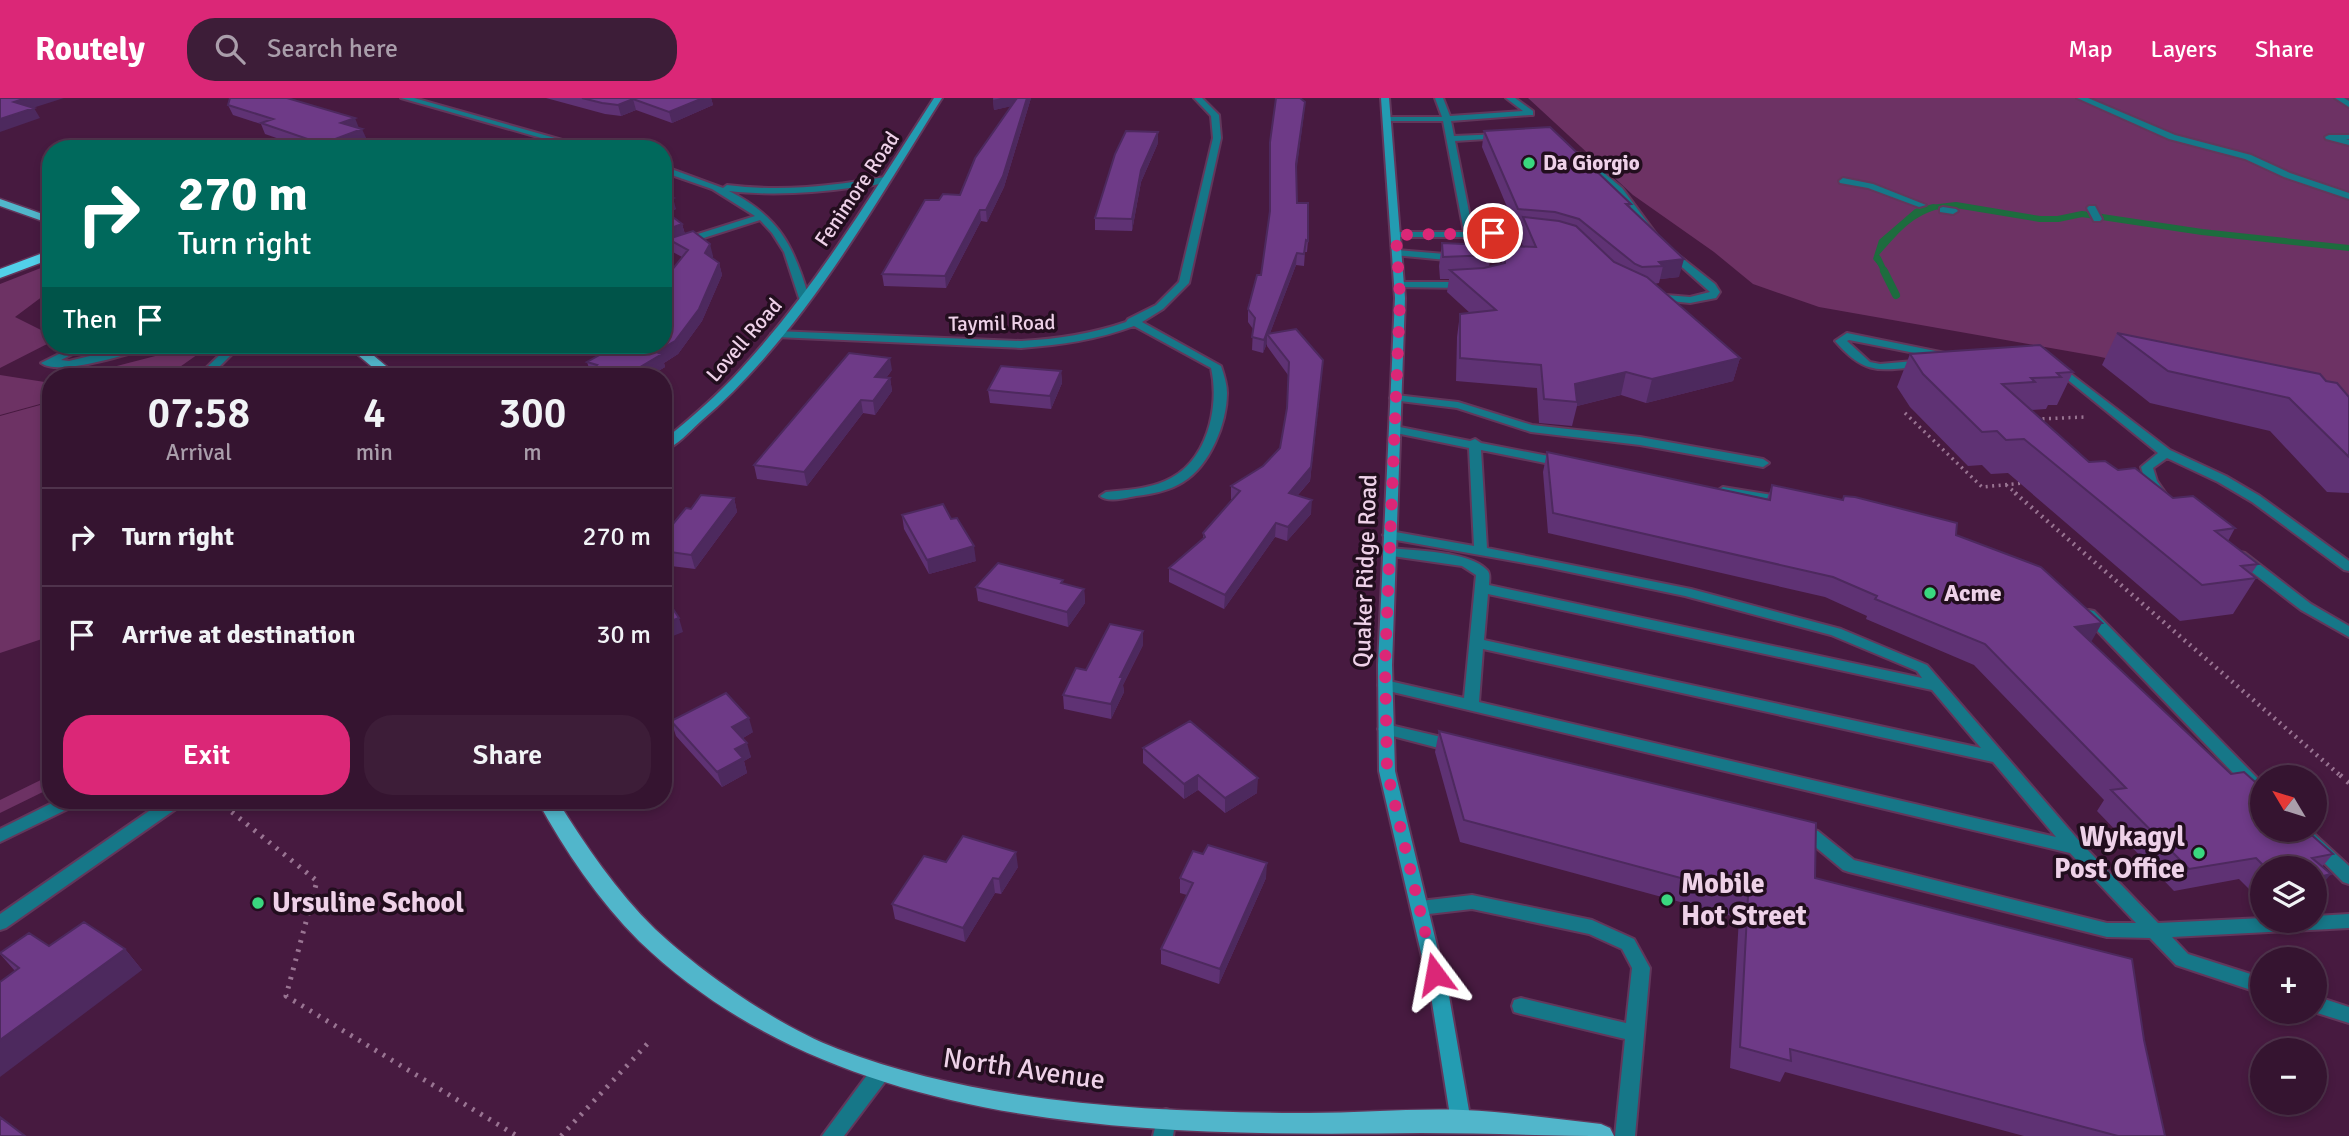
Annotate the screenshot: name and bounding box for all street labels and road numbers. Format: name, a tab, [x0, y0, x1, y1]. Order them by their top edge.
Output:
street label: Fenimore Road	[809, 127, 905, 251]
street label: Lovell Road	[701, 293, 787, 387]
street label: Taymil Road	[948, 309, 1056, 337]
street label: Quaker Ridge Road	[1347, 474, 1383, 668]
street label: North Avenue	[941, 1041, 1107, 1097]

